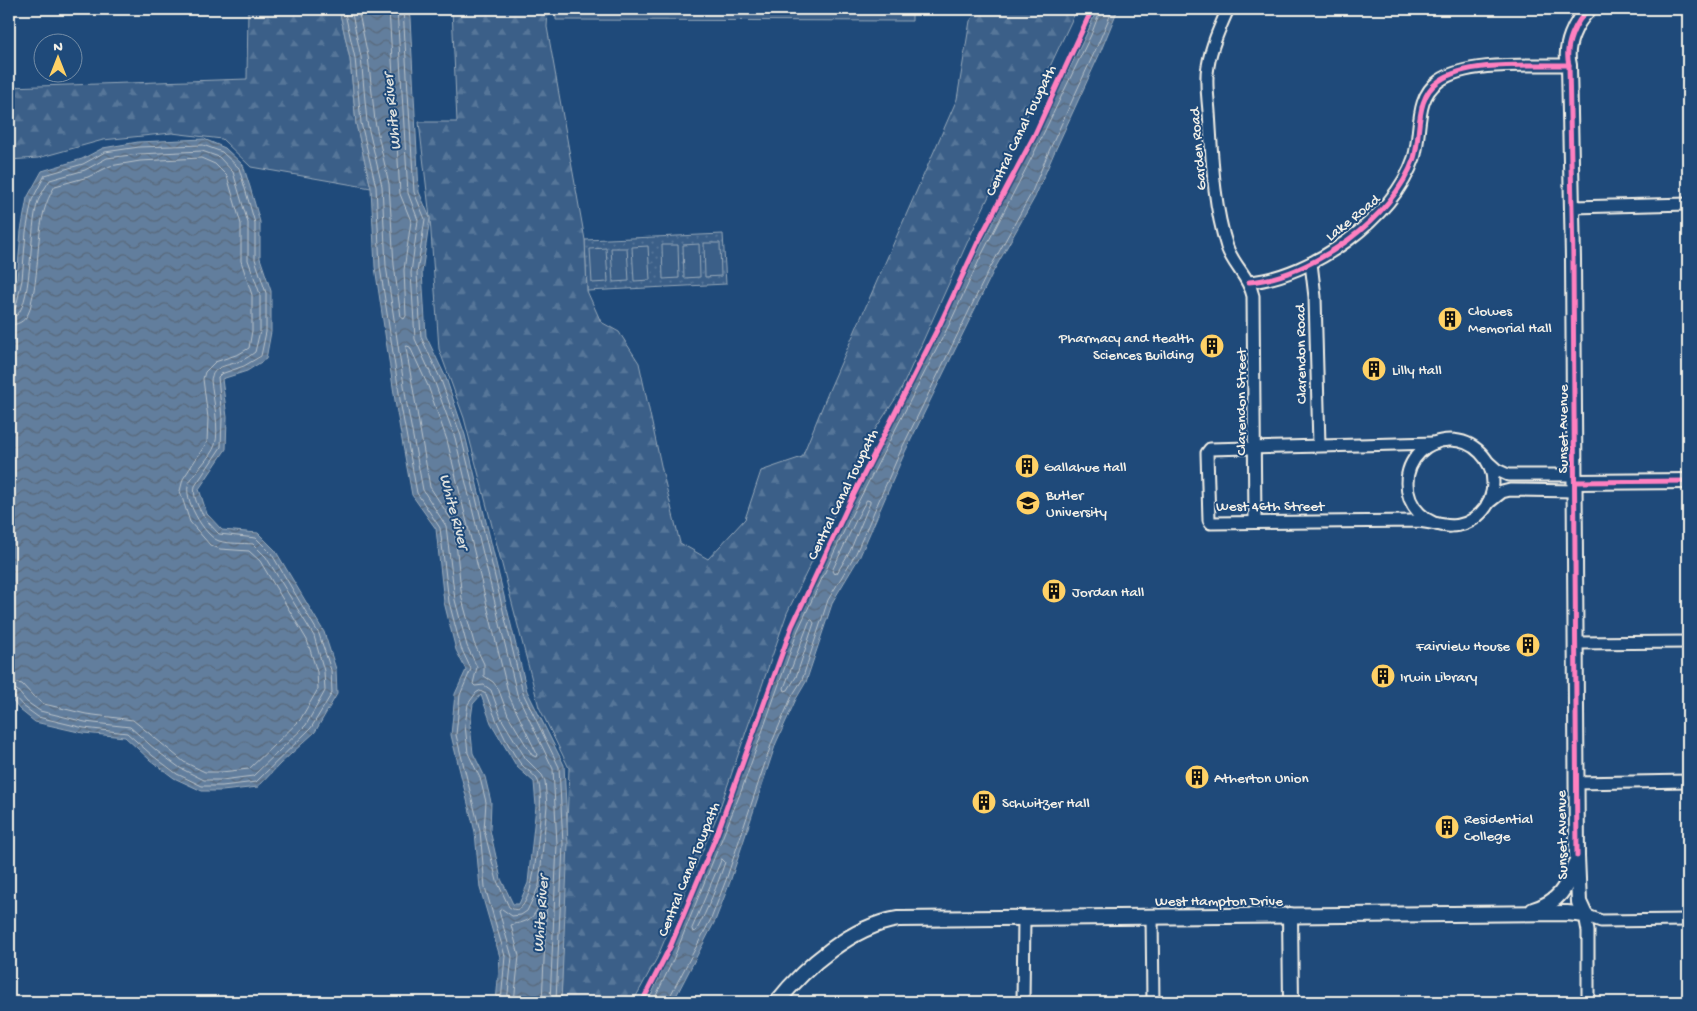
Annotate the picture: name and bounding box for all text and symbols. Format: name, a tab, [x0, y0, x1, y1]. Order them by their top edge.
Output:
north arrow	[32, 32, 82, 82]
text: N	[53, 39, 63, 56]
street label: Central Canal Towpath	[982, 62, 1061, 199]
water label: White River	[380, 69, 407, 151]
street label: Garden Road	[1186, 105, 1212, 191]
street label: Lake Road	[1323, 190, 1385, 246]
street label: Clarendon Road	[1292, 303, 1312, 404]
place label: Clowes Memorial Hall	[1468, 303, 1552, 338]
building icon: Clowes Memorial Hall	[1437, 306, 1463, 332]
place label: Pharmacy and Health Sciences Building	[1058, 330, 1194, 365]
building icon: Pharmacy and Health Sciences Building	[1199, 333, 1225, 359]
street label: Clarendon Street	[1233, 347, 1251, 456]
building icon: Lilly Hall	[1361, 356, 1387, 382]
place label: Lilly Hall	[1392, 362, 1442, 380]
street label: Sunset Avenue	[1555, 384, 1573, 474]
street label: Central Canal Towpath	[804, 426, 883, 563]
building icon: Gallahue Hall	[1014, 453, 1040, 479]
place label: Gallahue Hall	[1044, 459, 1127, 477]
water label: White River	[433, 472, 473, 555]
place label: Butler University	[1045, 487, 1108, 522]
school or university icon: Butler University	[1015, 490, 1041, 516]
street label: West 46th Street	[1216, 498, 1326, 516]
building icon: Jordan Hall	[1041, 578, 1067, 604]
place label: Jordan Hall	[1072, 584, 1144, 602]
building icon: Fairview House	[1515, 632, 1541, 658]
place label: Fairview House	[1415, 638, 1510, 656]
building icon: Irwin Library	[1370, 663, 1396, 689]
place label: Irwin Library	[1400, 669, 1478, 687]
building icon: Atherton Union	[1184, 764, 1210, 790]
place label: Atherton Union	[1214, 770, 1309, 788]
building icon: Schwitzer Hall	[971, 789, 997, 815]
street label: Sunset Avenue	[1553, 790, 1573, 880]
place label: Schwitzer Hall	[1002, 795, 1090, 813]
street label: Central Canal Towpath	[655, 800, 725, 940]
place label: Residential College	[1464, 811, 1533, 846]
building icon: Residential College	[1434, 814, 1460, 840]
water label: White River	[530, 872, 555, 953]
street label: West Hampton Drive	[1155, 893, 1283, 911]

